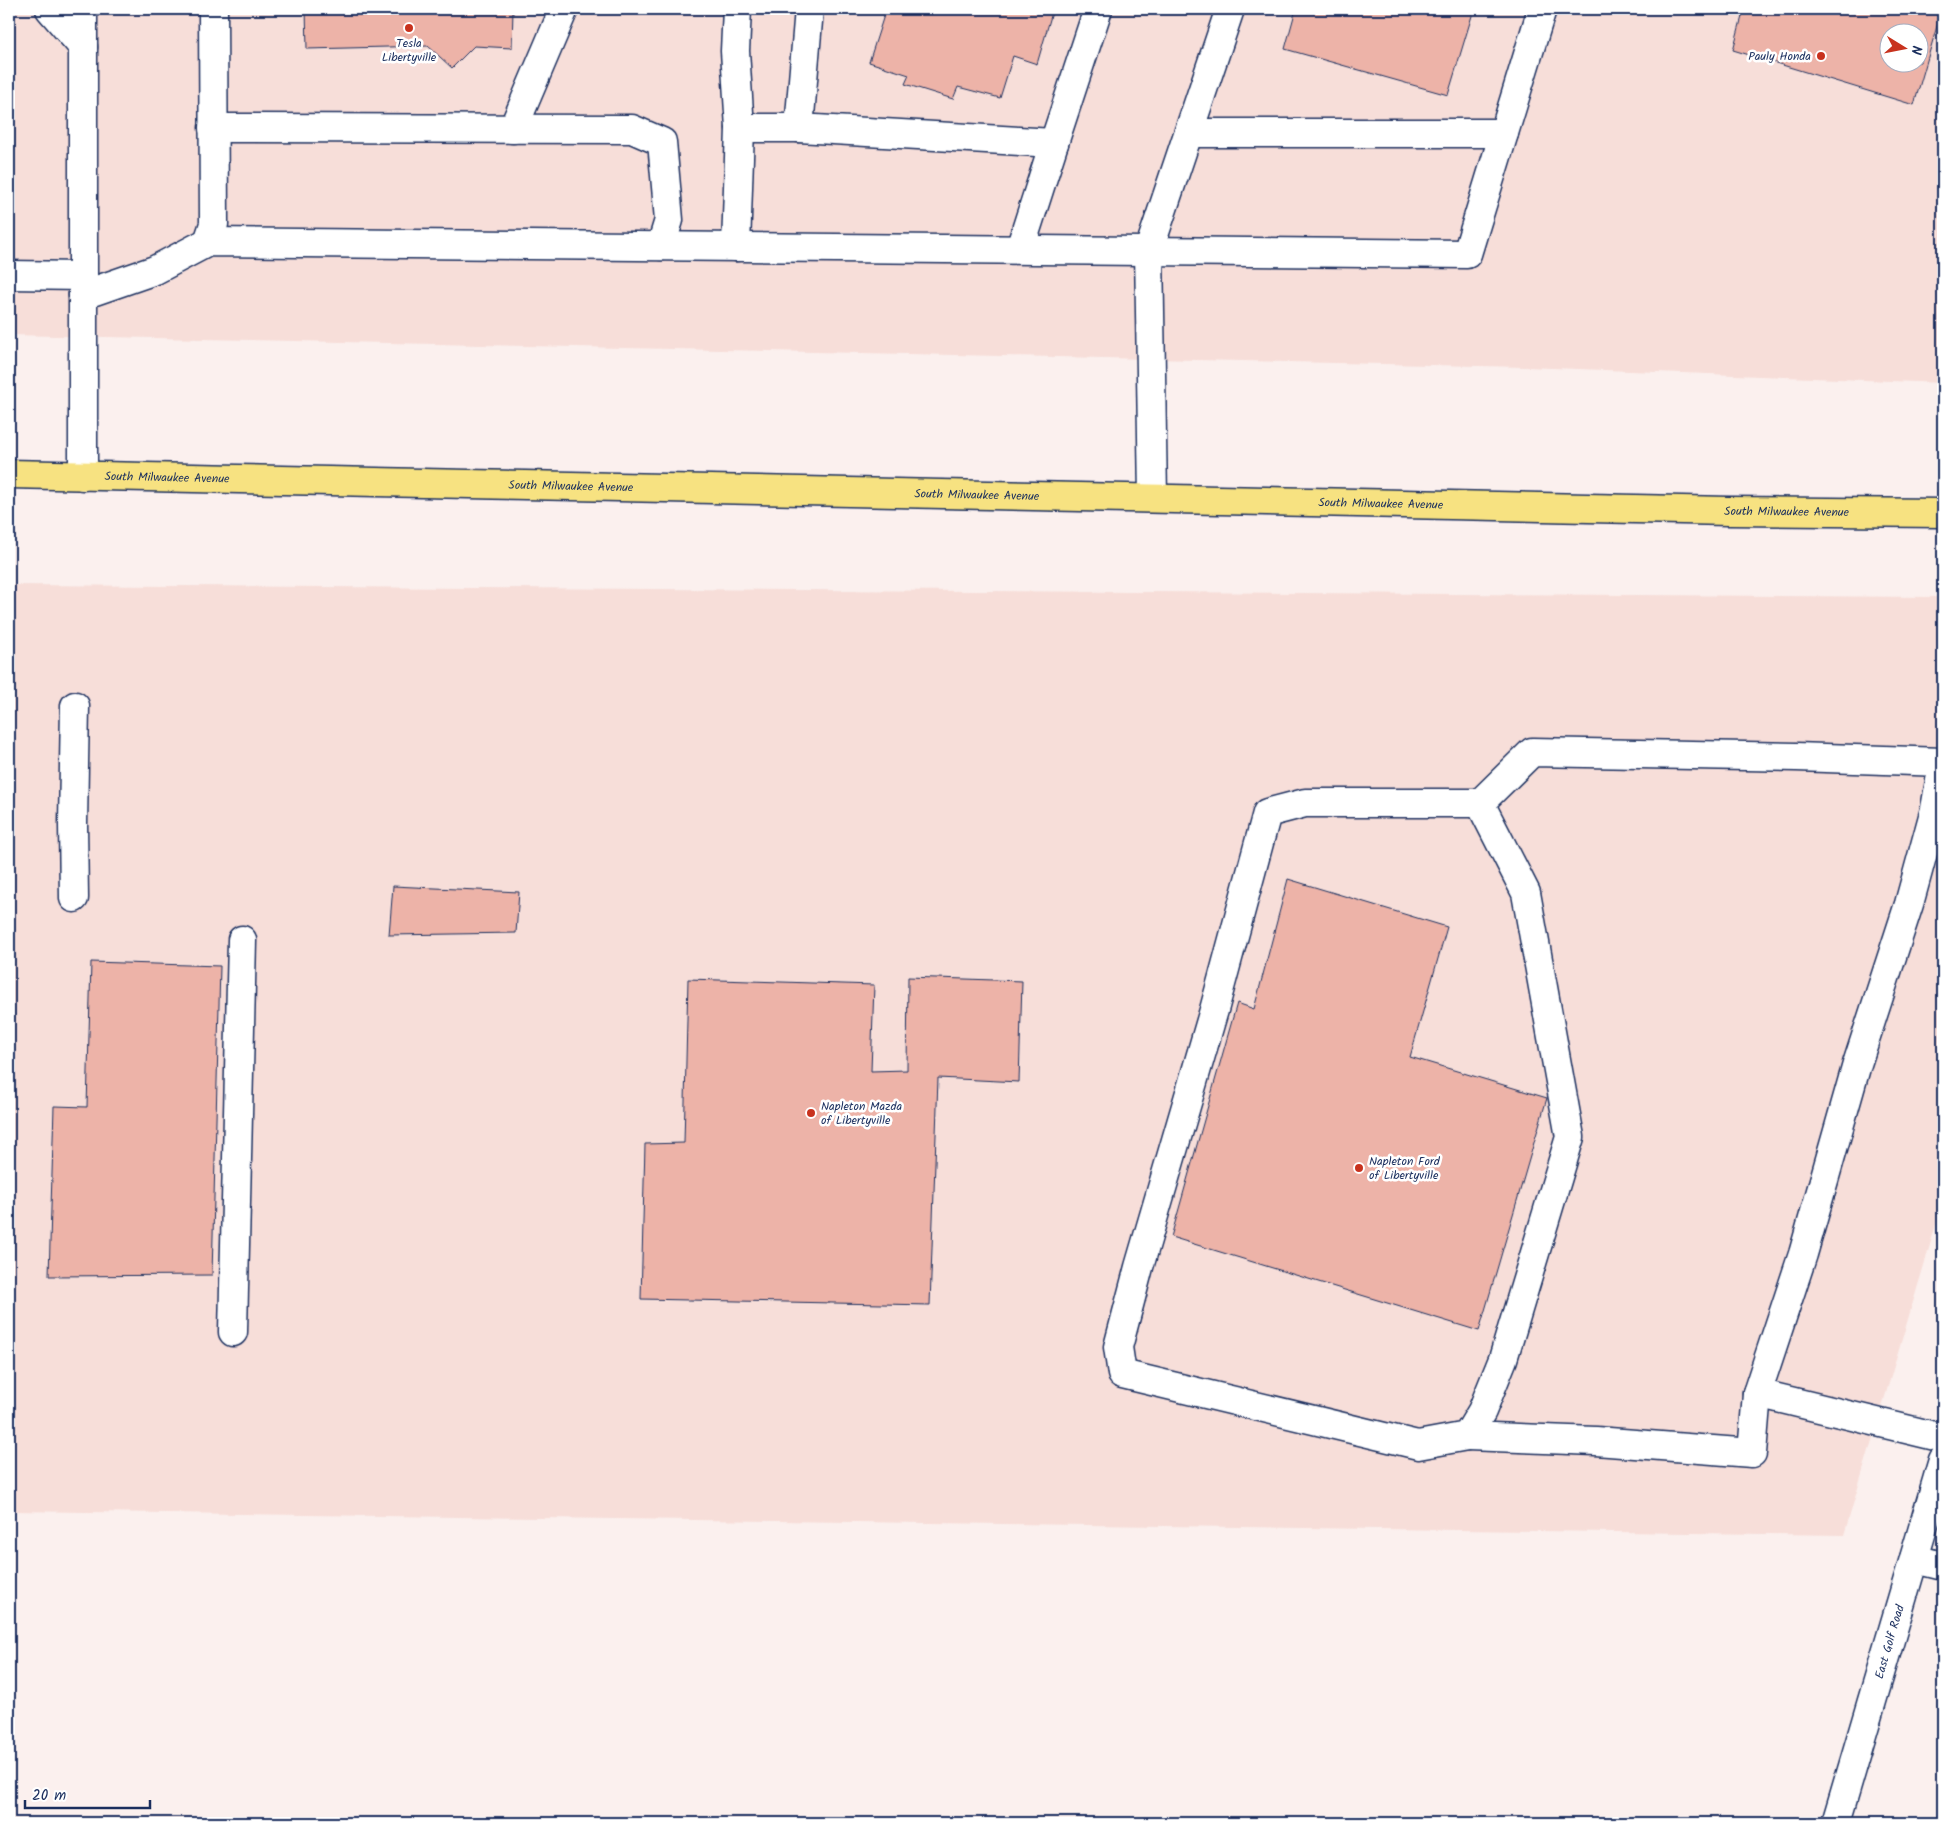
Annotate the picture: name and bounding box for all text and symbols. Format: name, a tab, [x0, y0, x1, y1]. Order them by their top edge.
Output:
marker: Tesla Libertyville	[403, 22, 415, 34]
north arrow	[1880, 22, 1930, 72]
place label: Tesla Libertyville	[382, 34, 437, 67]
text: N	[1904, 44, 1927, 57]
place label: Pauly Honda	[1748, 47, 1811, 66]
marker: Pauly Honda	[1815, 50, 1827, 62]
street label: South Milwaukee Avenue	[104, 467, 230, 489]
street label: South Milwaukee Avenue	[508, 476, 634, 497]
street label: South Milwaukee Avenue	[914, 484, 1040, 506]
street label: South Milwaukee Avenue	[1318, 493, 1444, 515]
street label: South Milwaukee Avenue	[1724, 502, 1850, 522]
place label: Napleton Mazda of Libertyville	[821, 1097, 902, 1130]
marker: Napleton Mazda of Libertyville	[805, 1107, 817, 1119]
place label: Napleton Ford of Libertyville	[1369, 1152, 1441, 1185]
marker: Napleton Ford of Libertyville	[1353, 1162, 1365, 1174]
street label: East Golf Road	[1870, 1602, 1910, 1681]
scale bar	[25, 1777, 150, 1809]
text: 20 m	[32, 1784, 66, 1808]

